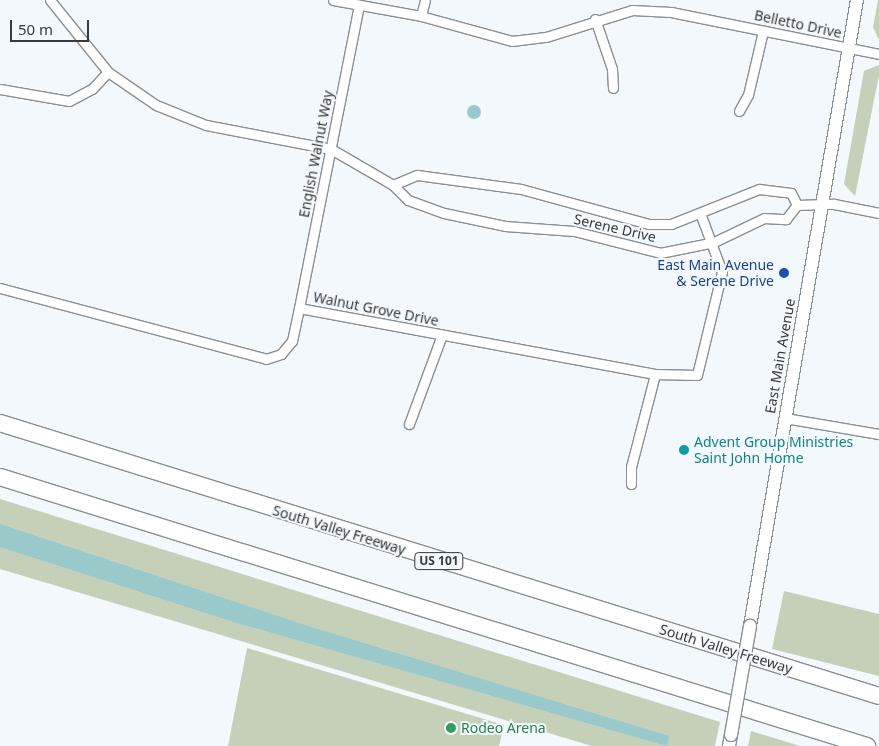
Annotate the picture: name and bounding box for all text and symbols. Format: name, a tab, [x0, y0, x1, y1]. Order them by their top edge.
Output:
street label: Belletto Drive	[753, 7, 843, 41]
scale bar	[12, 10, 91, 42]
text: 50 m	[18, 19, 53, 39]
street label: English Walnut Way	[295, 89, 337, 219]
street label: Serene Drive	[572, 210, 658, 246]
place label: East Main Avenue & Serene Drive	[657, 257, 774, 290]
marker: East Main Avenue & Serene Drive	[778, 267, 790, 279]
street label: Walnut Grove Drive	[312, 289, 440, 329]
street label: East Main Avenue	[762, 297, 798, 415]
place label: Advent Group Ministries Saint John Home	[694, 434, 853, 467]
marker: Advent Group Ministries Saint John Home	[678, 444, 690, 456]
street label: South Valley Freeway	[271, 502, 407, 558]
road number: US 101	[414, 552, 464, 570]
street label: South Valley Freeway	[658, 621, 794, 677]
place label: Rodeo Arena	[461, 720, 546, 736]
marker: Rodeo Arena	[445, 722, 457, 734]

